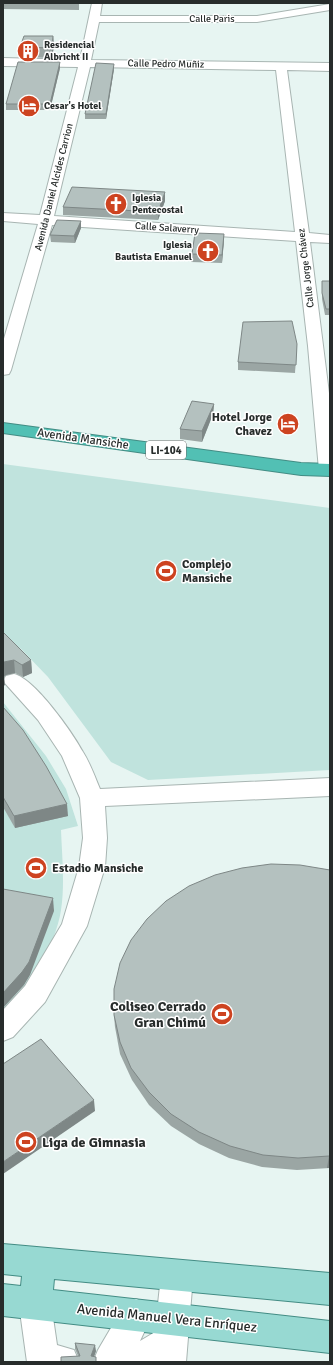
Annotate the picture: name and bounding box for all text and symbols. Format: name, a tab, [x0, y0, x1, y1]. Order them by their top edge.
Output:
street label: Calle Paris	[189, 13, 235, 25]
building icon: Residencial Albricht II	[15, 38, 41, 64]
place label: Residencial Albricht II	[44, 39, 94, 63]
street label: Calle Pedro Muñiz	[128, 57, 205, 71]
hotel icon: Cesar's Hotel	[16, 93, 42, 119]
place label: Cesar's Hotel	[44, 100, 101, 112]
street label: Avenida Daniel Alcides Carrion	[32, 122, 76, 252]
church icon: Iglesia Pentecostal	[103, 191, 129, 217]
place label: Iglesia Pentecostal	[132, 192, 183, 216]
street label: Calle Salaverry	[135, 220, 200, 236]
street label: Calle Jorge Chávez	[295, 227, 317, 308]
church icon: Iglesia Bautista Emanuel	[195, 238, 221, 264]
place label: Iglesia Bautista Emanuel	[115, 239, 192, 263]
place label: Hotel Jorge Chavez	[212, 410, 273, 439]
hotel icon: Hotel Jorge Chavez	[275, 411, 301, 437]
street label: Avenida Mansiche	[36, 425, 130, 453]
road number: LI-104	[146, 441, 186, 459]
place label: Complejo Mansiche	[182, 557, 232, 586]
sports icon: Complejo Mansiche	[153, 558, 179, 584]
sports icon: Estadio Mansiche	[23, 855, 49, 881]
place label: Estadio Mansiche	[52, 861, 144, 876]
place label: Coliseo Cerrado Gran Chimú	[110, 998, 206, 1031]
sports icon: Coliseo Cerrado Gran Chimú	[209, 1001, 235, 1027]
sports icon: Liga de Gimnasia	[13, 1129, 39, 1155]
place label: Liga de Gimnasia	[42, 1134, 146, 1151]
street label: Avenida Manuel Vera Enríquez	[76, 1300, 258, 1336]

